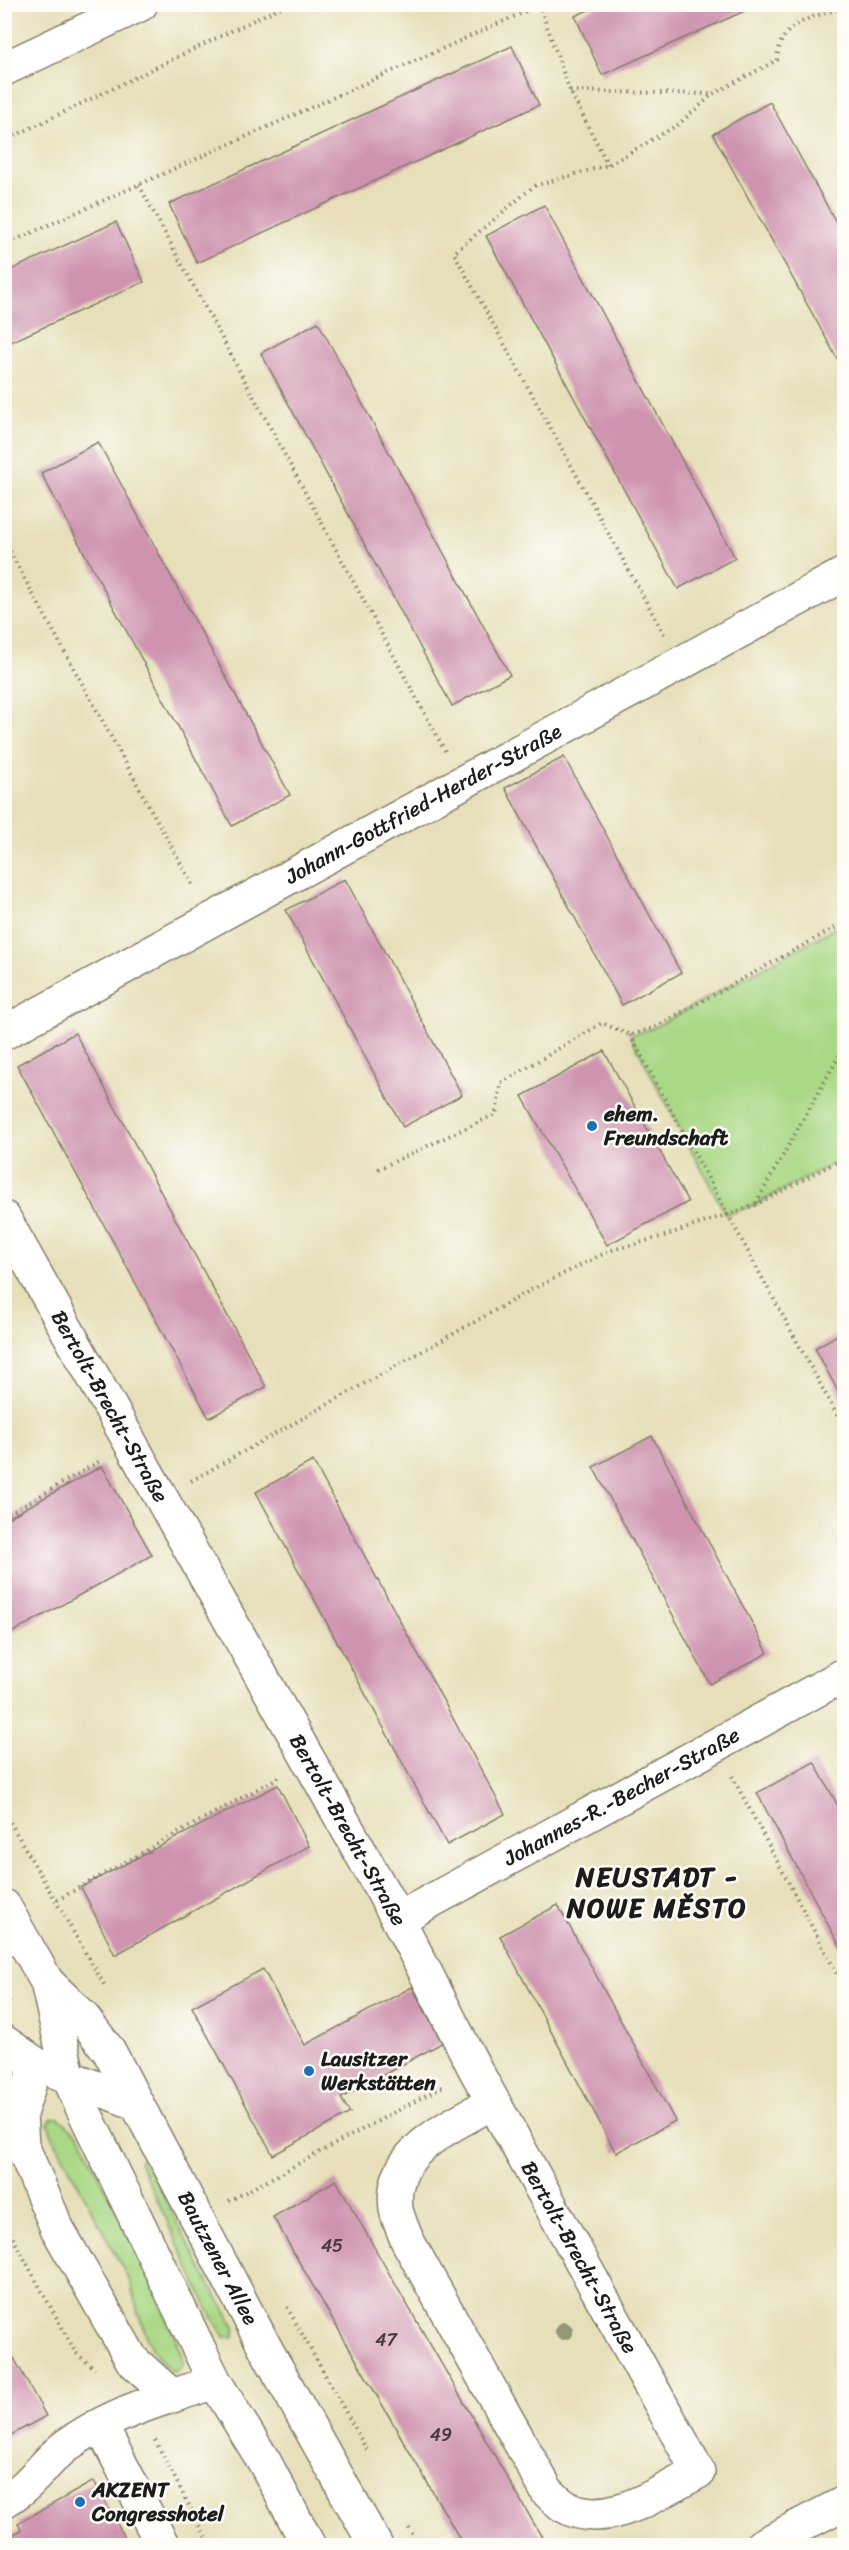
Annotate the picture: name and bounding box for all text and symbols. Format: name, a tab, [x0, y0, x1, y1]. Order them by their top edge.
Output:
street label: Johann-Gottfried-Herder-Straße	[277, 713, 569, 895]
place label: ehem. Freundschaft	[603, 1095, 729, 1157]
marker: ehem. Freundschaft	[585, 1119, 599, 1133]
street label: Bertolt-Brecht-Straße	[40, 1303, 179, 1510]
street label: Johannes-R.-Becher-Straße	[495, 1716, 747, 1877]
street label: Bertolt-Brecht-Straße	[278, 1726, 418, 1933]
district label: NEUSTADT - NOWE MĚSTO	[566, 1853, 747, 1932]
place label: Lausitzer Werkstätten	[321, 2040, 436, 2102]
marker: Lausitzer Werkstätten	[302, 2064, 316, 2078]
street label: Bertolt-Brecht-Straße	[510, 2154, 648, 2361]
street label: Bautzener Allee	[167, 2184, 269, 2332]
house number: 45	[321, 2230, 343, 2262]
house number: 47	[375, 2324, 398, 2356]
house number: 49	[430, 2419, 452, 2451]
place label: AKZENT Congresshotel	[91, 2471, 225, 2533]
marker: AKZENT Congresshotel	[73, 2495, 87, 2509]

